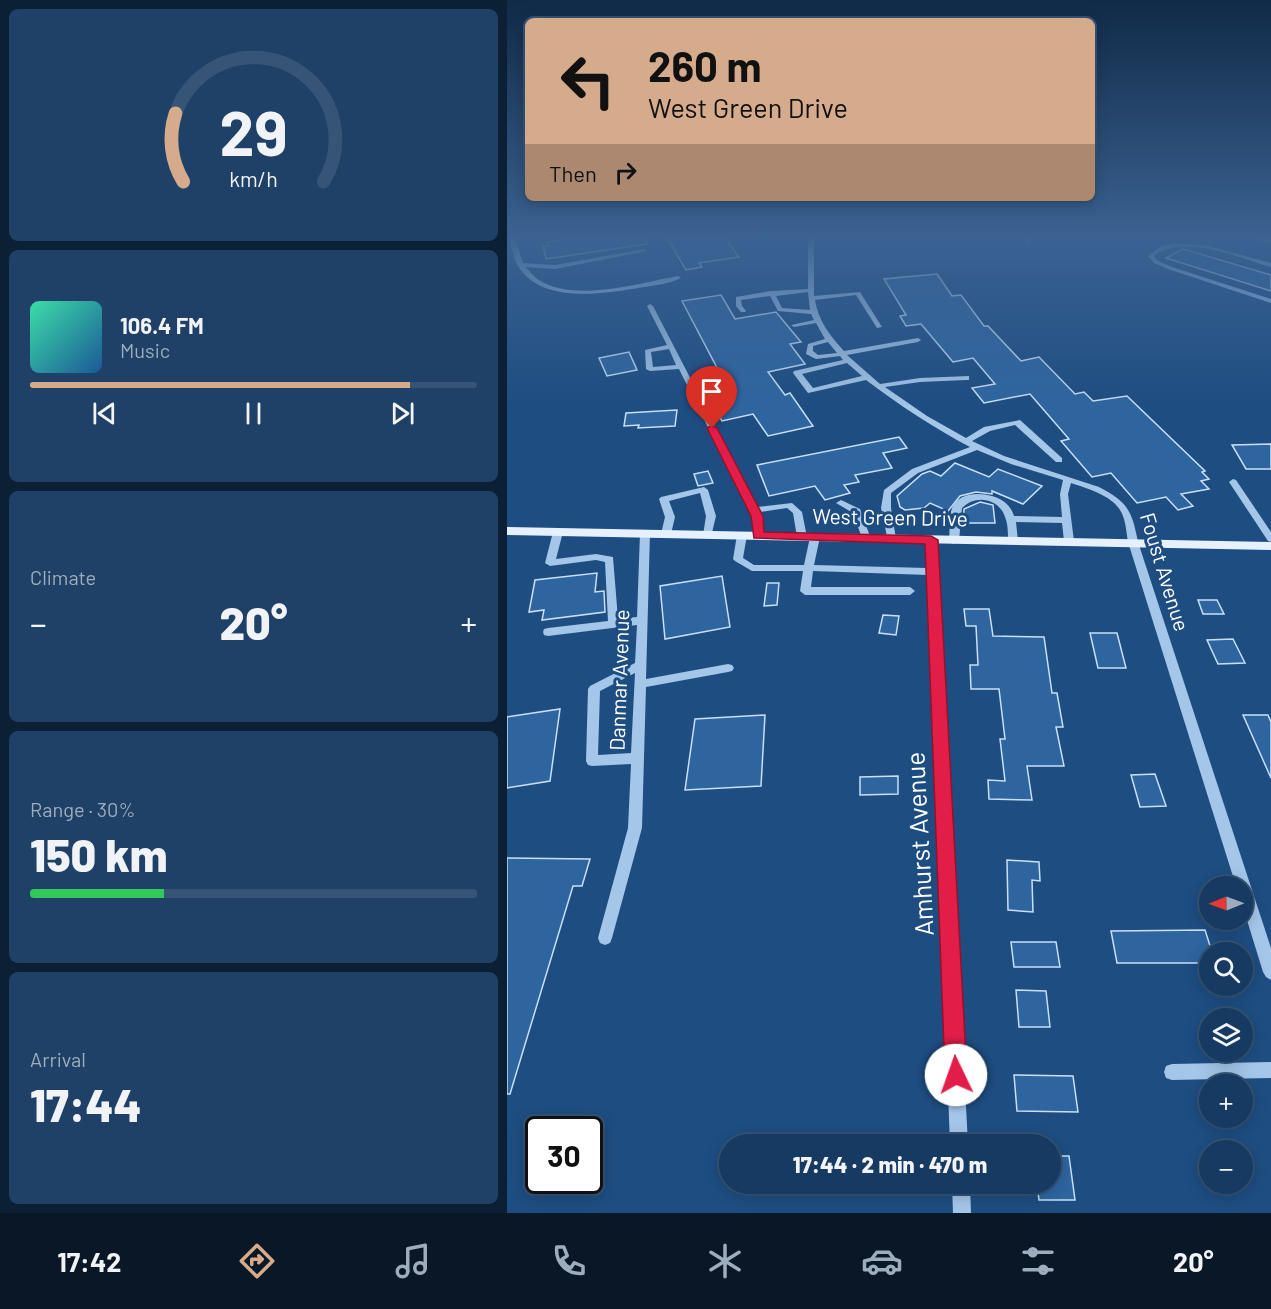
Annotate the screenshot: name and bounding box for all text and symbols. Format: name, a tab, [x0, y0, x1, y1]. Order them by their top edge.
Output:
text: 260 m	[648, 40, 761, 90]
icon: left	[549, 42, 627, 120]
text: West Green Drive	[648, 91, 848, 123]
text: 29	[219, 94, 288, 168]
icon: right	[609, 156, 642, 189]
text: Then	[549, 160, 597, 186]
text: km/h	[229, 166, 278, 191]
text: 106.4 FM	[120, 312, 204, 338]
text: Music	[120, 338, 170, 362]
pin	[686, 366, 737, 428]
icon: arrive	[695, 375, 728, 408]
icon: previous	[88, 397, 121, 430]
icon: pause	[237, 397, 270, 430]
icon: next	[386, 397, 419, 430]
street label: West Green Drive	[812, 503, 968, 530]
street label: Foust Avenue	[1136, 509, 1195, 634]
text: Climate	[30, 565, 96, 589]
text: 20°	[219, 595, 288, 649]
text: −	[30, 603, 47, 643]
text: +	[461, 603, 477, 643]
street label: Danmar Avenue	[604, 609, 633, 751]
street label: Amhurst Avenue	[898, 751, 939, 937]
text: Range · 30%	[30, 797, 135, 821]
text: 150 km	[30, 827, 168, 881]
north arrow	[1199, 876, 1253, 930]
map controls	[1199, 876, 1253, 1194]
button: search	[1199, 942, 1253, 996]
button: layers	[1199, 1008, 1253, 1062]
position arrow	[924, 1043, 988, 1107]
text: Arrival	[30, 1047, 86, 1071]
button: +	[1199, 1074, 1253, 1128]
text: 17:44	[30, 1077, 142, 1131]
speed limit sign: 30	[525, 1116, 603, 1194]
button: −	[1199, 1140, 1253, 1194]
text: 17:44 · 2 min · 470 m	[793, 1151, 987, 1177]
icon: directions	[236, 1240, 278, 1282]
icon: music	[392, 1240, 434, 1282]
icon: phone	[548, 1240, 590, 1282]
icon: climate	[704, 1240, 746, 1282]
icon: car	[861, 1240, 903, 1282]
icon: filters	[1017, 1240, 1059, 1282]
text: 17:42	[57, 1245, 121, 1277]
text: 20°	[1173, 1245, 1214, 1277]

